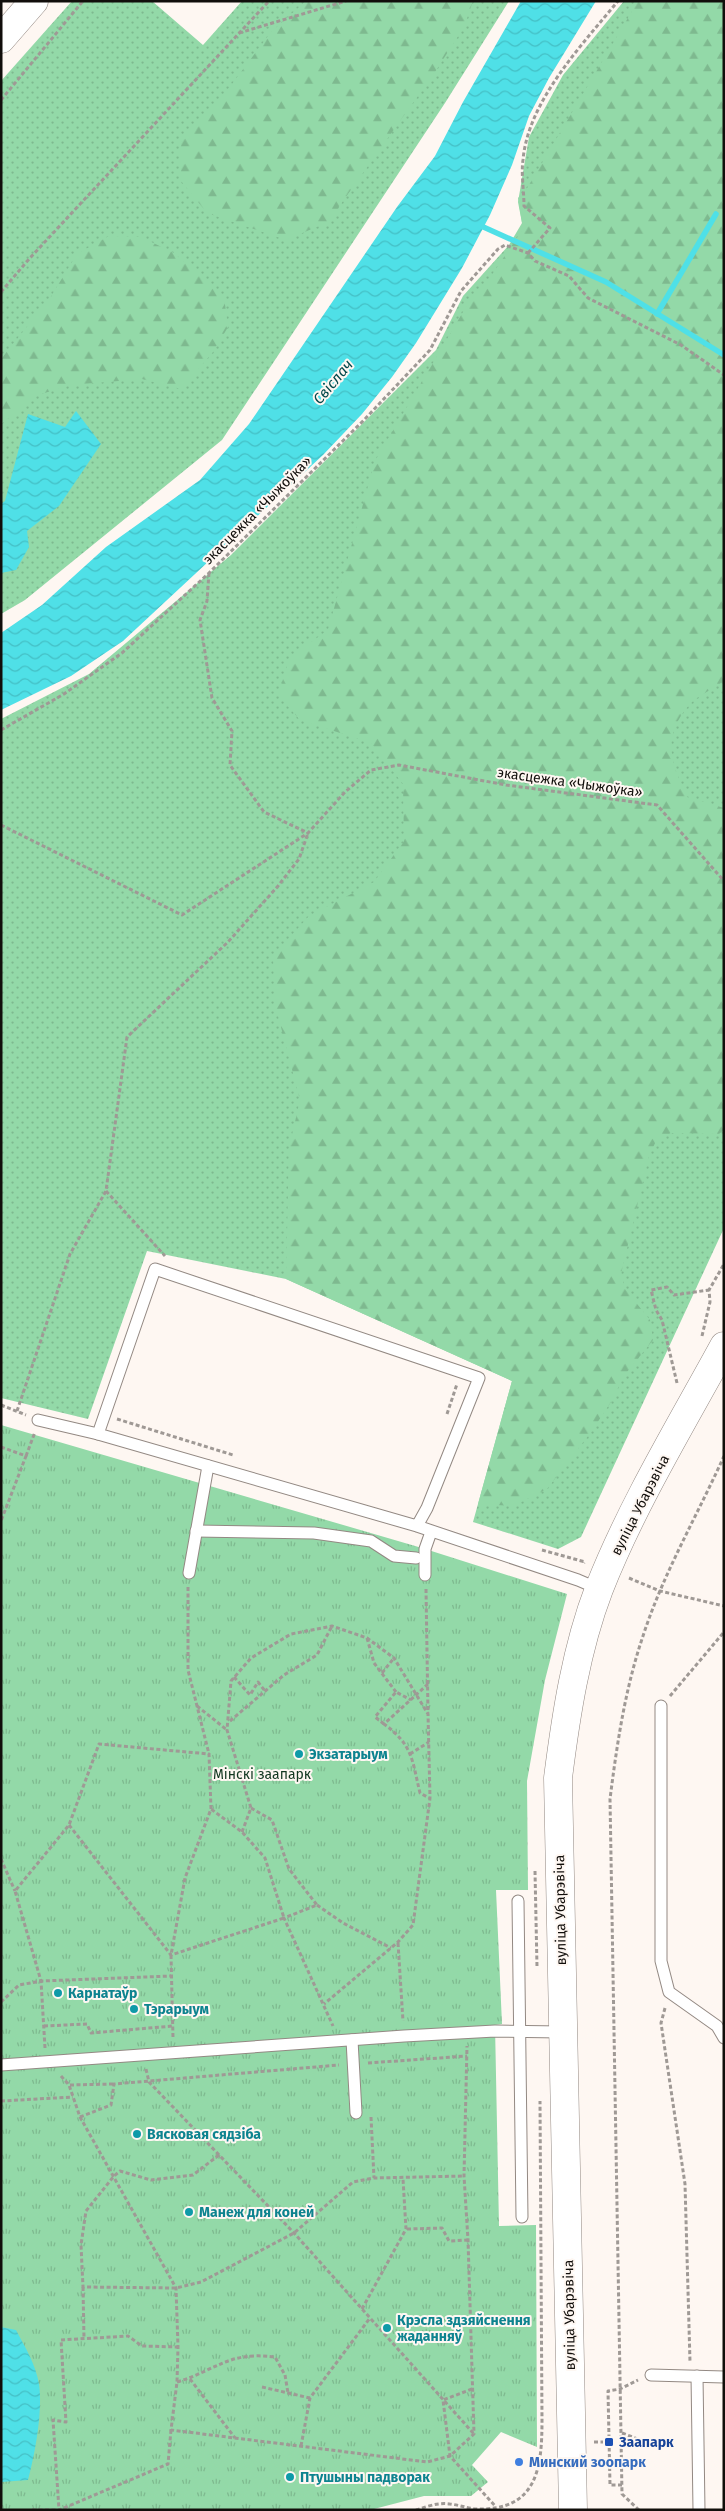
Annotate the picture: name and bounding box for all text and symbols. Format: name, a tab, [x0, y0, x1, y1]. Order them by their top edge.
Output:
water label: Свіслач	[309, 356, 357, 408]
street label: экасцежка «Чыжоўка»	[200, 452, 315, 568]
street label: экасцежка «Чыжоўка»	[496, 764, 644, 801]
street label: вуліца Убарэвіча	[608, 1452, 673, 1558]
place label: Экзатарыум	[309, 1746, 388, 1763]
marker: Экзатарыум	[293, 1748, 305, 1760]
park label: Мінскі заапарк	[213, 1766, 312, 1783]
street label: вуліца Убарэвіча	[551, 1854, 570, 1966]
place label: Карнатаўр	[68, 1985, 137, 2002]
marker: Карнатаўр	[52, 1987, 64, 1999]
place label: Тэрарыум	[144, 2001, 209, 2018]
marker: Тэрарыум	[128, 2003, 140, 2015]
place label: Вясковая сядзіба	[147, 2126, 261, 2143]
marker: Вясковая сядзіба	[131, 2128, 143, 2140]
place label: Манеж для коней	[199, 2204, 314, 2221]
marker: Манеж для коней	[183, 2206, 195, 2218]
street label: вуліца Убарэвіча	[560, 2259, 579, 2371]
place label: Крэсла здзяйснення жаданняў	[397, 2312, 531, 2345]
marker: Крэсла здзяйснення жаданняў	[381, 2322, 393, 2334]
place label: Заапарк	[618, 2434, 674, 2451]
marker: Заапарк	[603, 2436, 615, 2448]
place label: Минский зоопарк	[529, 2454, 646, 2471]
marker: Минский зоопарк	[513, 2456, 525, 2468]
place label: Птушыны падворак	[300, 2469, 430, 2486]
marker: Птушыны падворак	[284, 2471, 296, 2483]

